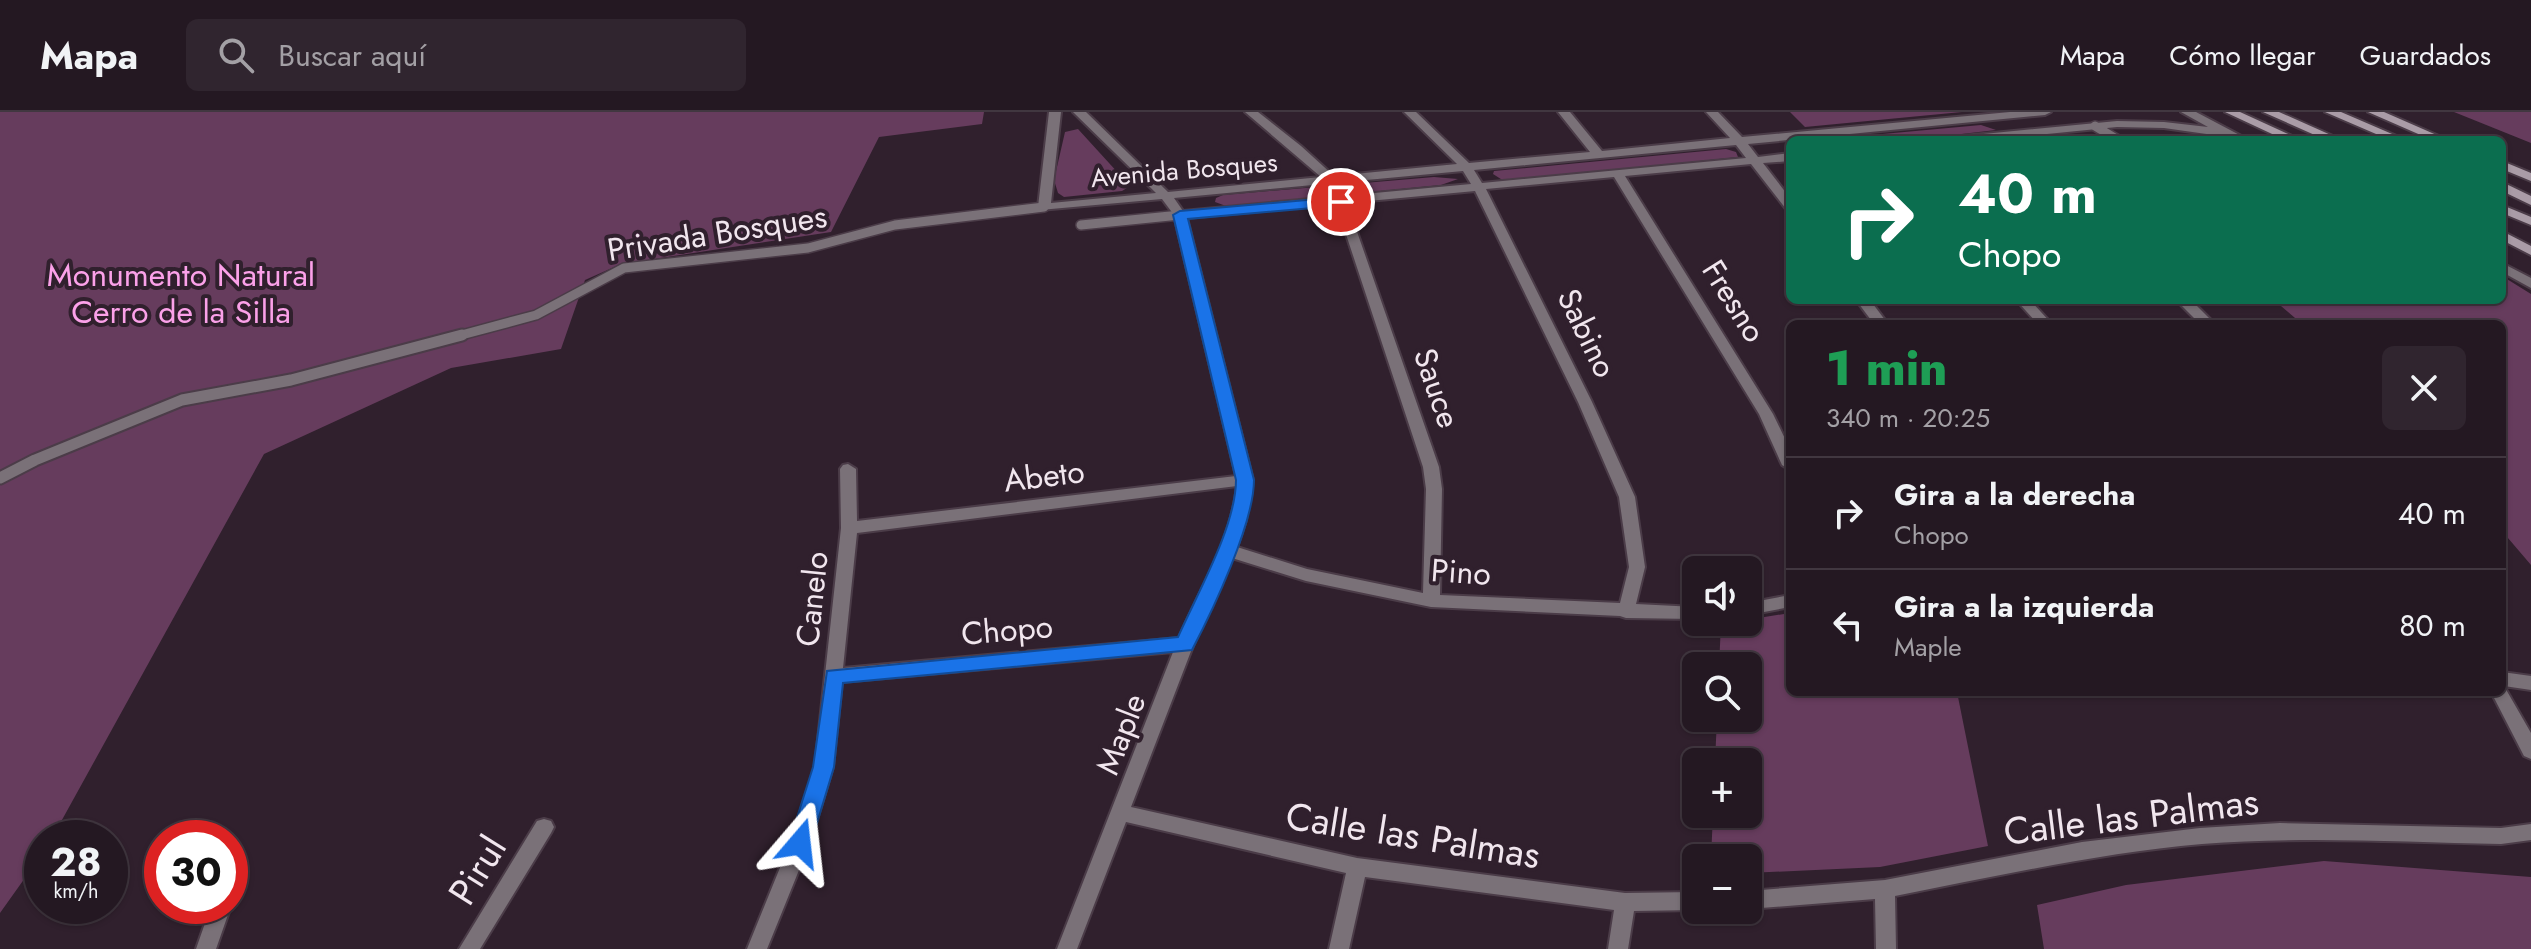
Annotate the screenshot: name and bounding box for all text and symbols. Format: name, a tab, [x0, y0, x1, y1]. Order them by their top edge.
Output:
search box	[186, 19, 746, 91]
text: Mapa	[40, 28, 138, 83]
icon: search	[214, 33, 258, 77]
text: Buscar aquí	[278, 34, 426, 77]
text: Mapa	[2060, 35, 2125, 76]
text: Cómo llegar	[2169, 35, 2316, 76]
text: Guardados	[2360, 35, 2491, 76]
street label: Avenida Bosques	[1089, 143, 1279, 197]
text: 40 m	[1958, 153, 2097, 234]
pin	[1307, 168, 1375, 236]
icon: right	[1826, 168, 1930, 272]
icon: arrive	[1319, 180, 1363, 224]
street label: Privada Bosques	[604, 193, 830, 273]
text: Chopo	[1958, 228, 2061, 280]
street label: Fresno	[1691, 251, 1777, 351]
park label: Monumento Natural Cerro de la Silla	[47, 252, 315, 335]
street label: Sabino	[1546, 281, 1628, 385]
text: 1 min	[1826, 334, 1947, 403]
street label: Sauce	[1402, 342, 1472, 434]
button: close	[2382, 346, 2466, 430]
text: 340 m · 20:25	[1826, 399, 1990, 437]
street label: Abeto	[1001, 448, 1087, 504]
text: Gira a la derecha	[1894, 473, 2135, 516]
icon: right	[1826, 491, 1870, 535]
text: 40 m	[2398, 492, 2466, 535]
text: Chopo	[1894, 516, 1969, 554]
street label: Pino	[1429, 547, 1493, 597]
street label: Canelo	[784, 549, 840, 649]
map controls	[1682, 556, 1762, 924]
button: sound	[1682, 556, 1762, 636]
text: Gira a la izquierda	[1894, 585, 2154, 628]
street label: Chopo	[959, 603, 1055, 657]
icon: left	[1826, 603, 1870, 647]
text: 80 m	[2399, 604, 2466, 647]
text: Maple	[1894, 628, 1962, 666]
button: search	[1682, 652, 1762, 732]
street label: Maple	[1085, 687, 1157, 781]
button: +	[1682, 748, 1762, 828]
street label: Calle las Palmas	[2000, 773, 2262, 859]
street label: Calle las Palmas	[1282, 788, 1544, 882]
position arrow	[758, 801, 842, 885]
speed limit sign: 30	[144, 820, 248, 924]
street label: Pirul	[434, 825, 520, 915]
text: 28	[50, 833, 102, 891]
button: −	[1682, 844, 1762, 924]
text: km/h	[53, 877, 99, 906]

